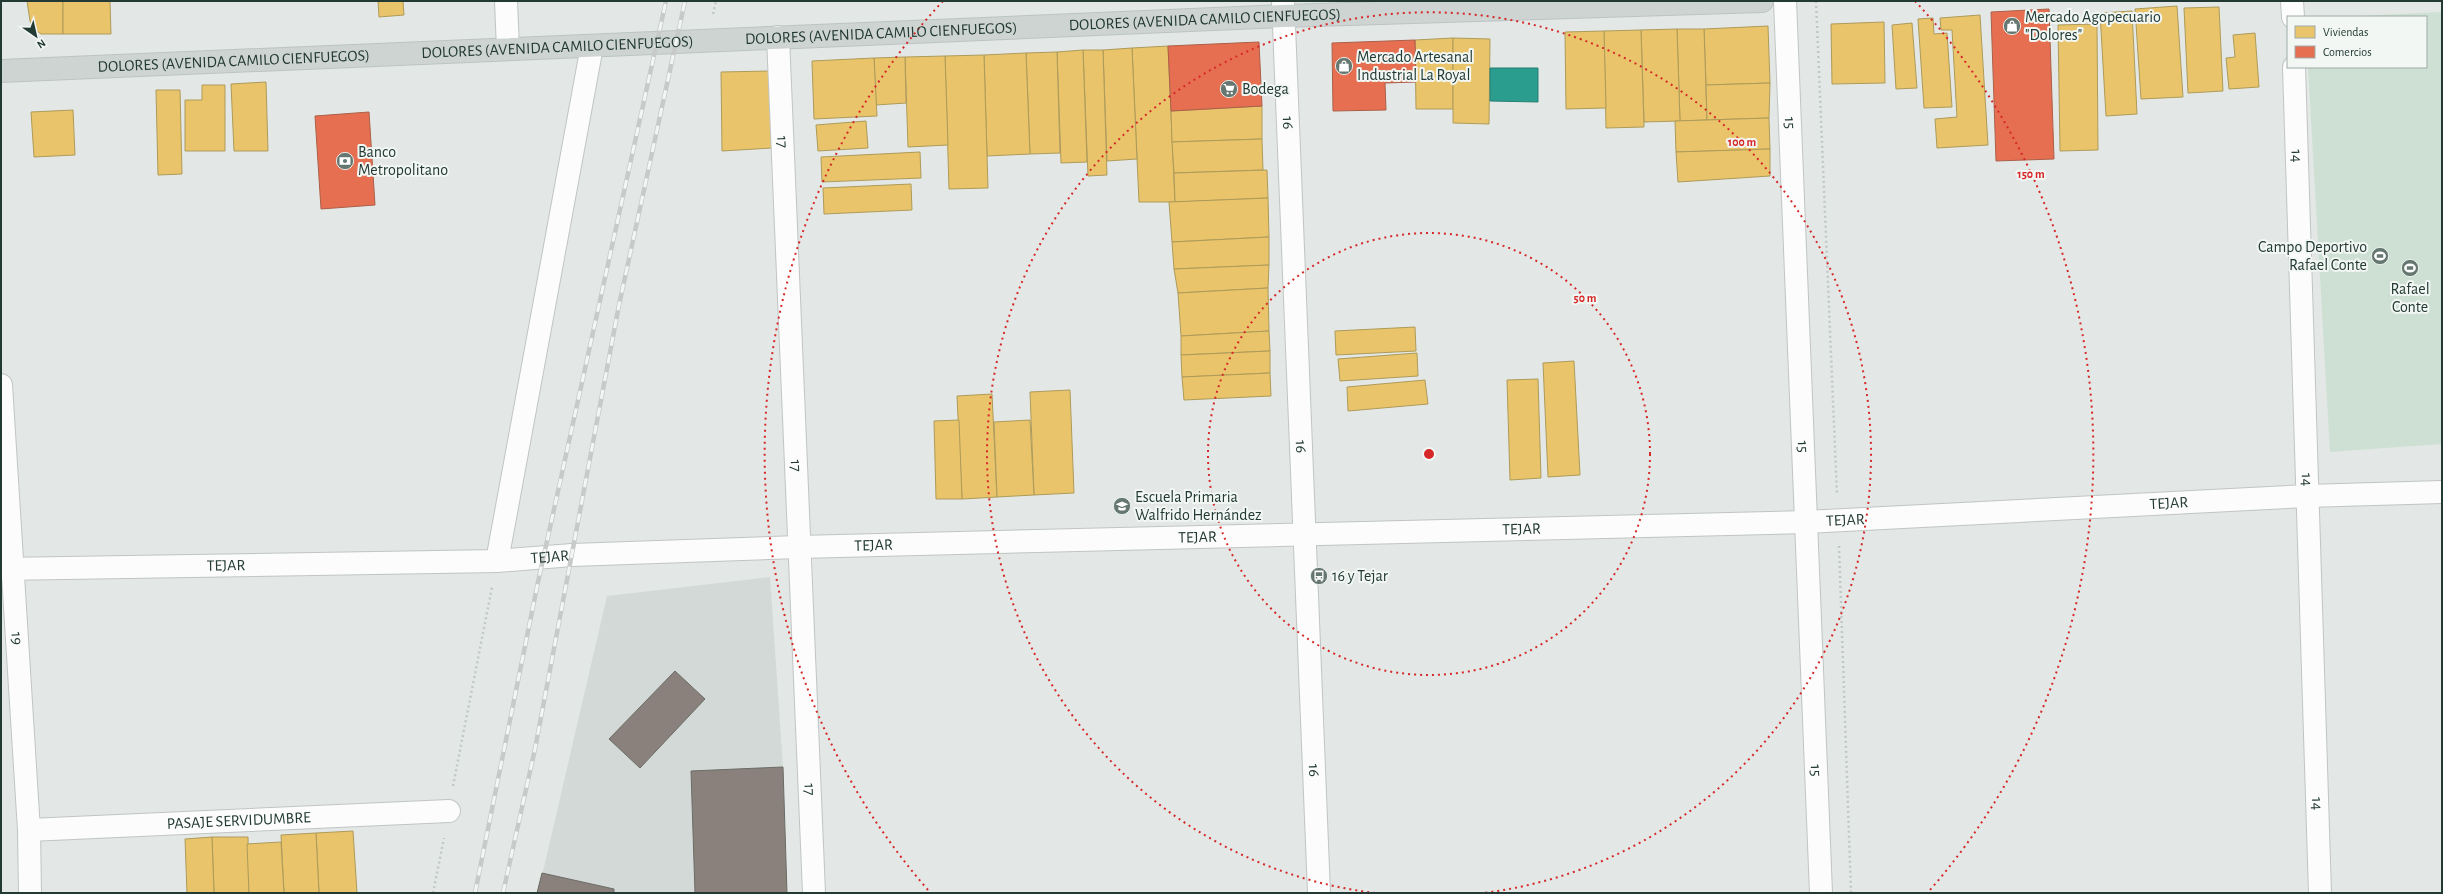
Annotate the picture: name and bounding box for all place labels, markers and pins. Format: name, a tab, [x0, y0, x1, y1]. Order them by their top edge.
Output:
place label: Mercado Agopecuario "Dolores"	[2025, 9, 2161, 43]
shop icon: Mercado Agopecuario "Dolores"	[2002, 16, 2022, 36]
place label: Mercado Artesanal Industrial La Royal	[1357, 49, 1473, 84]
shop icon: Mercado Artesanal Industrial La Royal	[1334, 56, 1354, 76]
supermarket icon: Bodega	[1219, 79, 1239, 99]
place label: Bodega	[1242, 81, 1289, 97]
place label: Banco Metropolitano	[358, 144, 448, 178]
bank icon: Banco Metropolitano	[335, 151, 355, 171]
place label: Campo Deportivo Rafael Conte	[2258, 239, 2367, 273]
sports icon: Campo Deportivo Rafael Conte	[2370, 246, 2390, 266]
sports icon: Rafael Conte	[2400, 258, 2420, 278]
place label: Rafael Conte	[2390, 281, 2430, 315]
centre of rings	[1422, 447, 1436, 461]
place label: Escuela Primaria Walfrido Hernández	[1135, 489, 1262, 523]
school or university icon: Escuela Primaria Walfrido Hernández	[1112, 496, 1132, 516]
bus stop icon: 16 y Tejar	[1309, 566, 1329, 586]
place label: 16 y Tejar	[1332, 568, 1389, 585]

